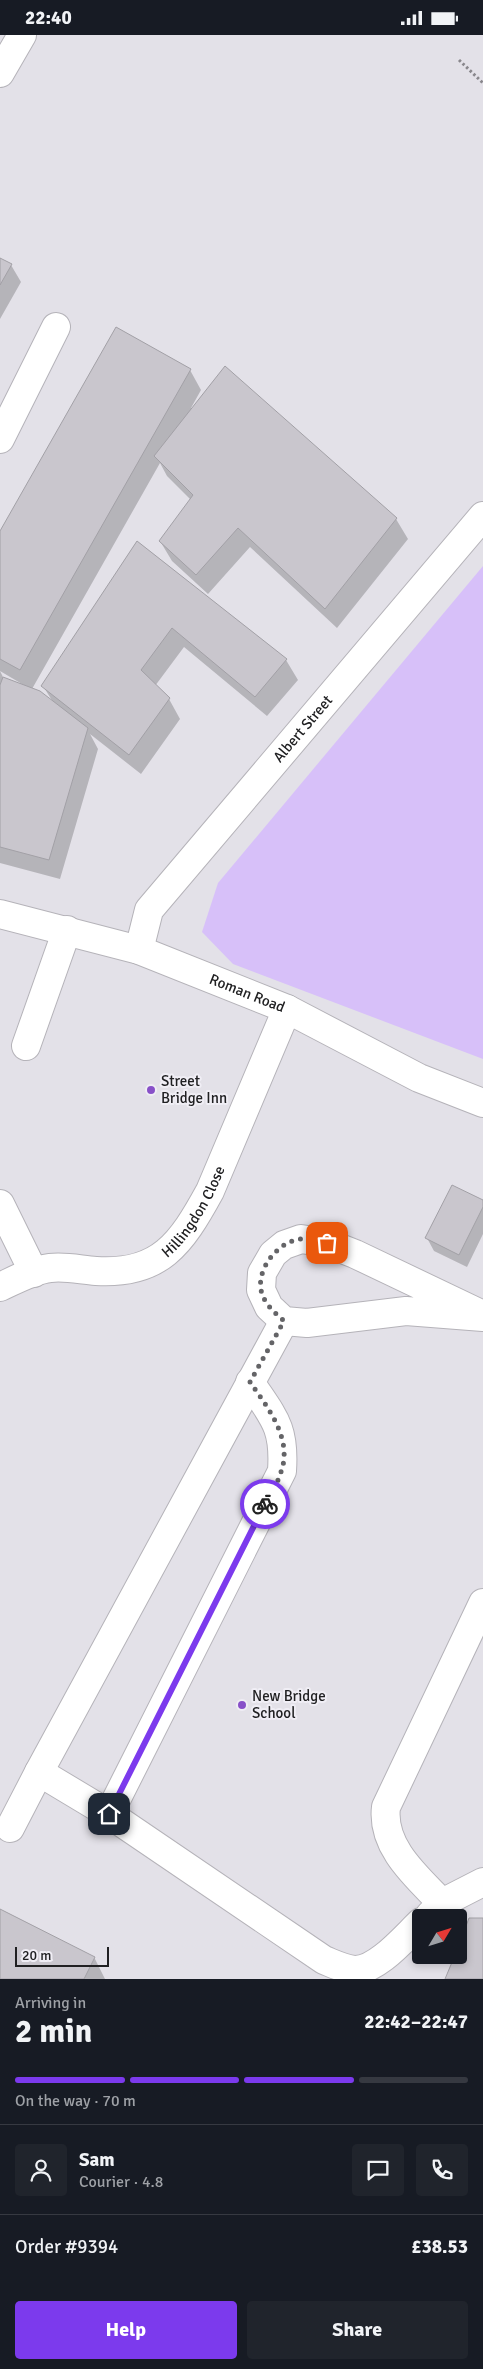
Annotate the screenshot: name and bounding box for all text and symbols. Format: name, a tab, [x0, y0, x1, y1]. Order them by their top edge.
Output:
text: 22:40	[25, 6, 72, 30]
street label: Albert Street	[269, 691, 336, 766]
street label: Roman Road	[207, 970, 288, 1016]
place label: Street Bridge Inn	[161, 1072, 227, 1107]
marker: Street Bridge Inn	[145, 1084, 157, 1096]
street label: Hillingdon Close	[158, 1163, 229, 1261]
pin	[306, 1222, 348, 1264]
icon: bag	[313, 1229, 341, 1257]
courier	[240, 1479, 290, 1529]
icon: bike	[251, 1490, 279, 1518]
place label: New Bridge School	[252, 1687, 326, 1722]
marker: New Bridge School	[236, 1699, 248, 1711]
pin	[88, 1793, 130, 1835]
icon: home	[95, 1800, 123, 1828]
north arrow	[412, 1909, 468, 1964]
map controls	[412, 1909, 467, 1964]
scale bar	[15, 1944, 109, 1967]
text: 20 m	[22, 1947, 51, 1964]
text: Arriving in	[15, 1993, 86, 2013]
text: 22:42–22:47	[364, 2010, 468, 2034]
text: 2 min	[15, 2012, 92, 2051]
text: On the way · 70 m	[15, 2091, 136, 2111]
button: person	[15, 2144, 67, 2196]
button: chat	[352, 2144, 404, 2196]
button: phone	[416, 2144, 468, 2196]
text: Sam	[79, 2148, 115, 2172]
text: Courier · 4.8	[79, 2172, 163, 2192]
text: Order #9394	[15, 2235, 118, 2259]
text: £38.53	[411, 2235, 468, 2259]
button: Help	[15, 2301, 237, 2359]
button: Share	[247, 2301, 468, 2359]

